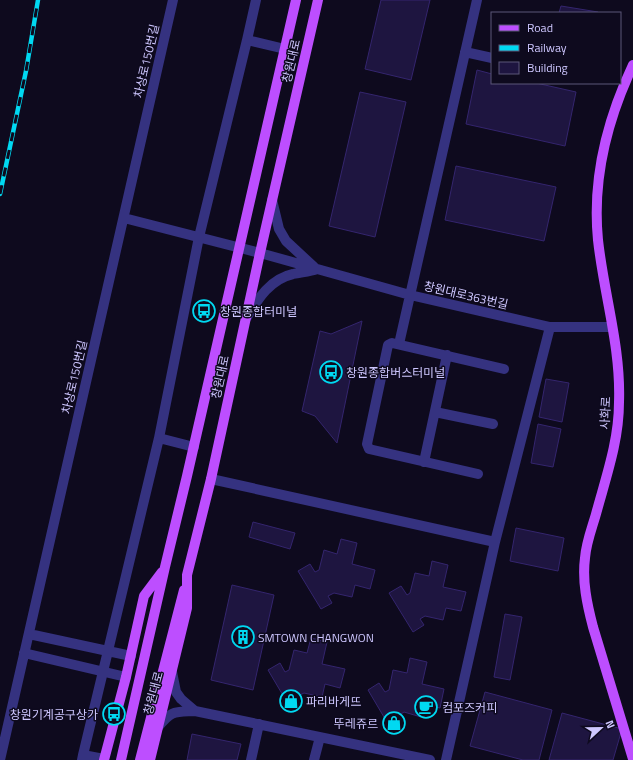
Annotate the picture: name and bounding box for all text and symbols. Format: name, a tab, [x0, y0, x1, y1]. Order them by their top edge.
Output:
legend	[491, 12, 621, 84]
text: Road	[527, 18, 553, 37]
street label: 차상로150번길	[128, 22, 164, 100]
street label: 창원대로	[277, 37, 305, 85]
text: Railway	[527, 38, 567, 57]
text: Building	[527, 58, 568, 77]
street label: 창원대로363번길	[422, 276, 510, 314]
bus stop icon: 창원종합터미널	[191, 298, 217, 324]
place label: 창원종합터미널	[220, 302, 297, 321]
street label: 차상로150번길	[56, 338, 92, 416]
street label: 창원대로	[206, 353, 234, 401]
bus stop icon: 창원종합버스터미널	[318, 359, 344, 385]
place label: 창원종합버스터미널	[346, 363, 445, 382]
street label: 사화로	[595, 396, 615, 430]
building icon: SMTOWN CHANGWON	[230, 624, 256, 650]
place label: SMTOWN CHANGWON	[258, 628, 374, 647]
street label: 창원대로	[138, 669, 168, 717]
shop icon: 파리바게뜨	[278, 688, 304, 714]
place label: 파리바게뜨	[306, 692, 361, 711]
cafe icon: 컴포즈커피	[413, 694, 439, 720]
place label: 컴포즈커피	[442, 698, 497, 717]
bus stop icon: 창원기계공구상가	[101, 701, 127, 727]
place label: 창원기계공구상가	[10, 705, 98, 724]
north arrow	[581, 708, 621, 748]
shop icon: 뚜레쥬르	[381, 710, 407, 736]
place label: 뚜레쥬르	[334, 714, 378, 733]
text: N	[601, 718, 619, 731]

